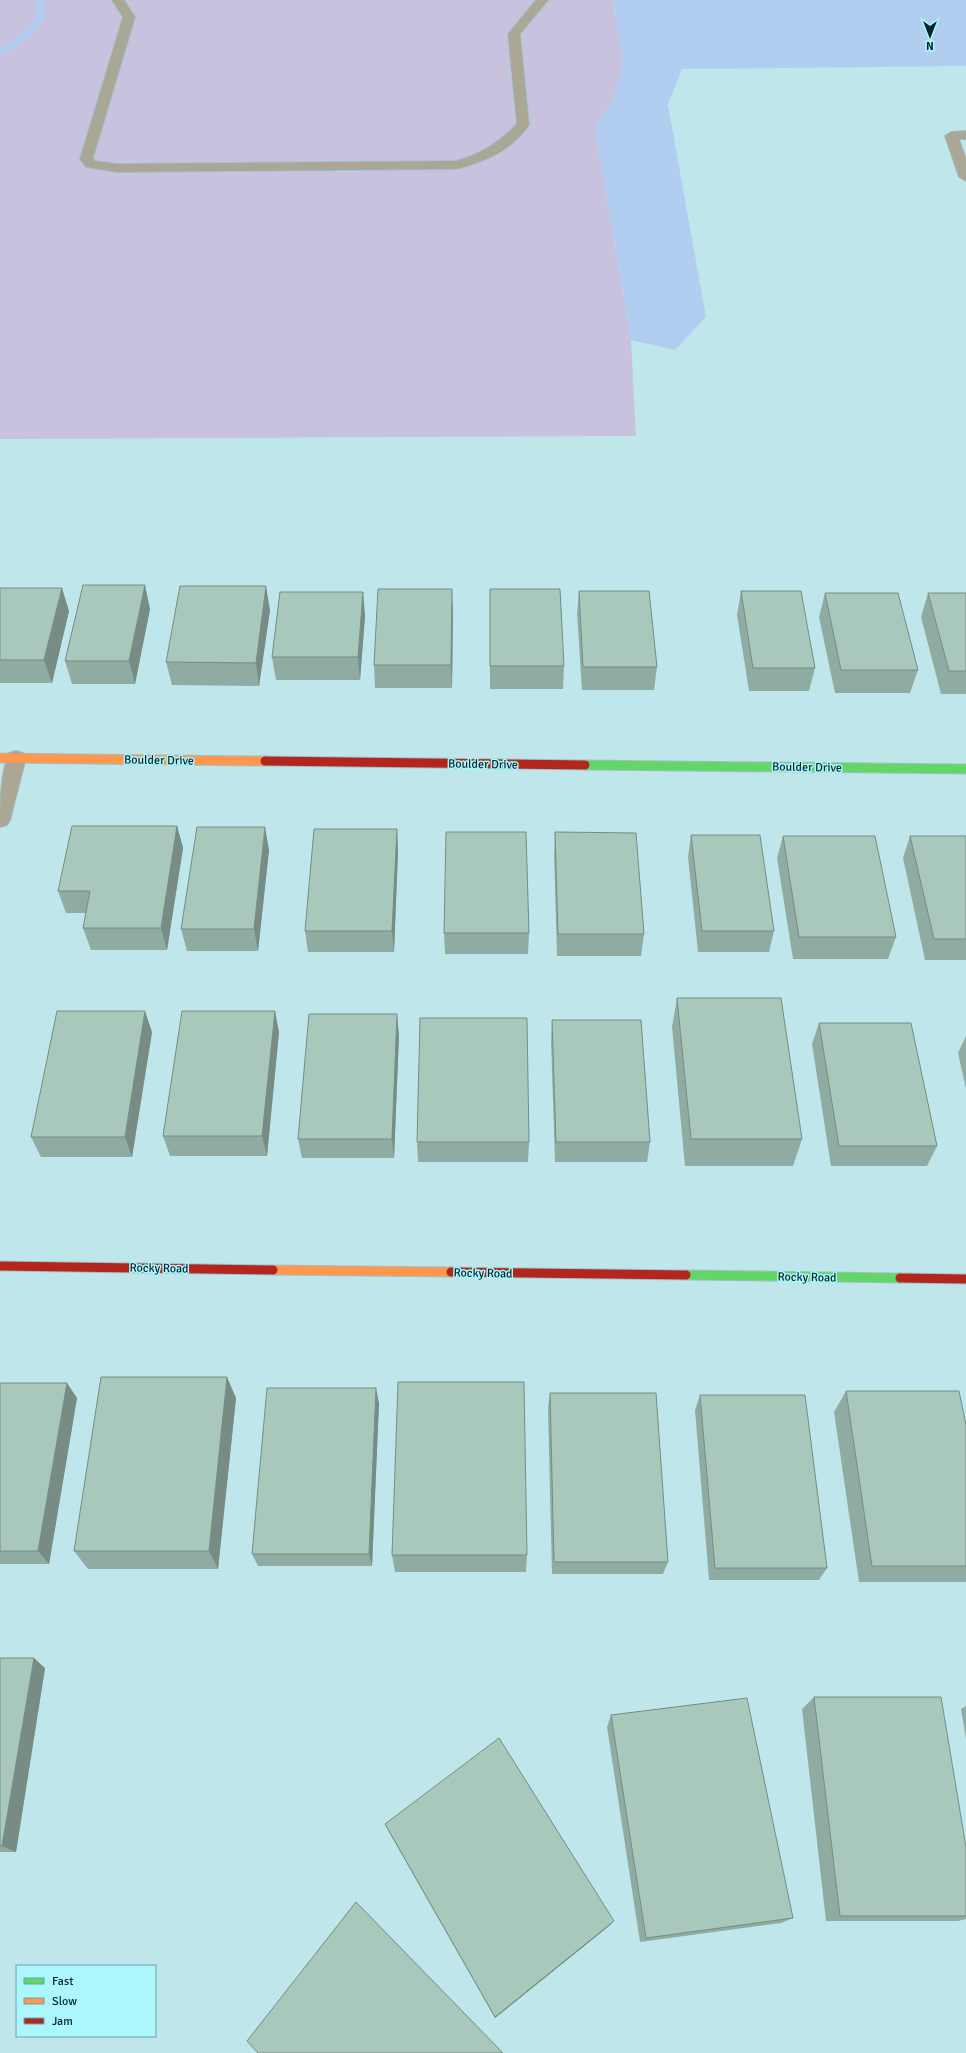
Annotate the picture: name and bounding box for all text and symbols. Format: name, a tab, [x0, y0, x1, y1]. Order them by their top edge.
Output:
north arrow	[910, 16, 950, 56]
text: N	[926, 39, 934, 52]
street label: Boulder Drive	[124, 752, 194, 769]
street label: Boulder Drive	[448, 756, 518, 773]
street label: Boulder Drive	[772, 759, 842, 776]
street label: Rocky Road	[129, 1260, 189, 1277]
street label: Rocky Road	[453, 1265, 513, 1282]
street label: Rocky Road	[777, 1269, 837, 1286]
legend	[16, 1965, 156, 2037]
text: Fast	[52, 1974, 73, 1989]
text: Slow	[52, 1994, 77, 2009]
text: Jam	[52, 2014, 73, 2029]

